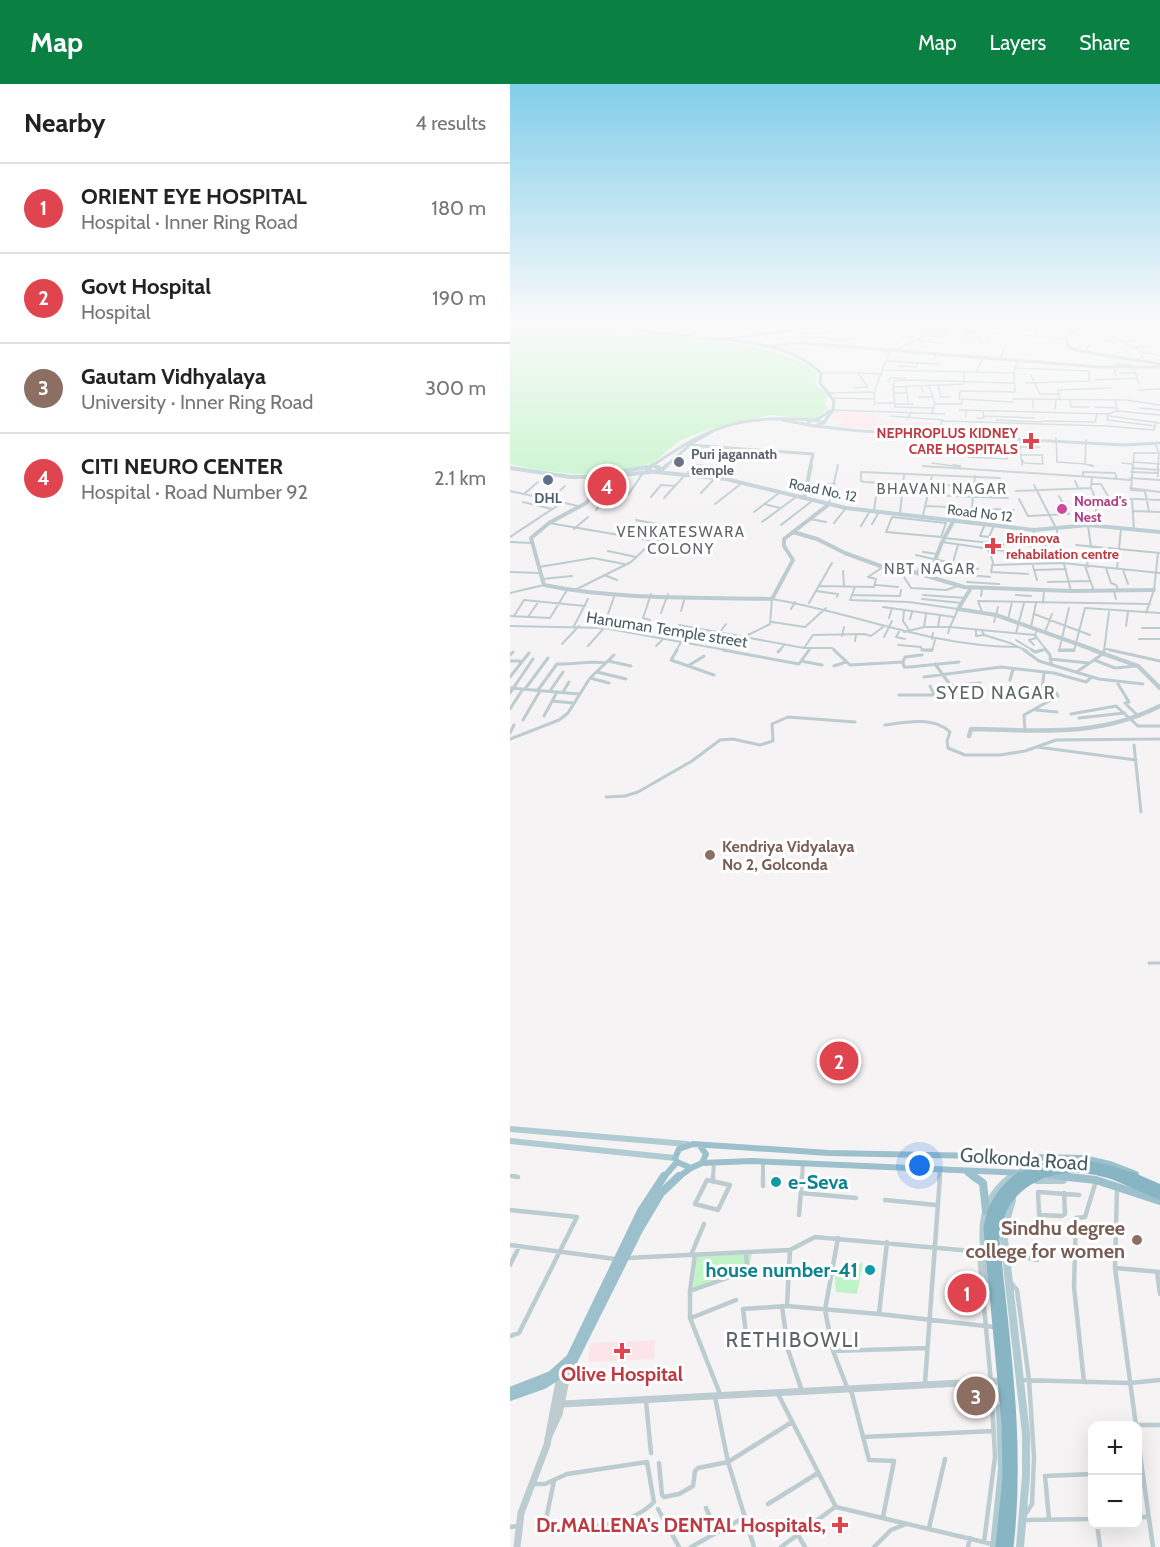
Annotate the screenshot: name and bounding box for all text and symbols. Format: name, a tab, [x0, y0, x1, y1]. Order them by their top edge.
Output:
text: Map	[30, 25, 83, 59]
text: Map	[918, 30, 957, 55]
text: Layers	[990, 30, 1046, 55]
text: Share	[1079, 30, 1130, 55]
text: Nearby	[24, 107, 105, 139]
text: 4 results	[415, 111, 486, 135]
text: ORIENT EYE HOSPITAL	[81, 183, 307, 210]
text: 1	[40, 196, 47, 220]
text: 180 m	[431, 196, 486, 220]
text: Hospital · Inner Ring Road	[81, 210, 298, 234]
text: Govt Hospital	[81, 273, 211, 300]
text: 2	[38, 286, 49, 310]
text: 190 m	[432, 286, 486, 310]
text: Hospital	[81, 300, 151, 324]
text: Gautam Vidhyalaya	[81, 363, 266, 390]
text: 3	[38, 376, 49, 400]
text: 300 m	[425, 376, 486, 400]
text: University · Inner Ring Road	[81, 390, 313, 414]
place label: NEPHROPLUS KIDNEY CARE HOSPITALS	[877, 424, 1019, 458]
marker: NEPHROPLUS KIDNEY CARE HOSPITALS	[1022, 432, 1040, 450]
place label: Puri jagannath temple	[691, 445, 777, 479]
text: CITI NEURO CENTER	[81, 453, 283, 480]
marker: Puri jagannath temple	[672, 455, 686, 469]
pin: 4	[588, 464, 626, 508]
text: 4	[37, 466, 50, 490]
text: 2.1 km	[434, 466, 486, 490]
marker: DHL	[541, 473, 555, 487]
street label: Road No. 12	[787, 474, 859, 506]
text: Hospital · Road Number 92	[81, 480, 308, 504]
district label: BHAVANI NAGAR	[877, 480, 1007, 498]
place label: DHL	[534, 489, 562, 507]
place label: Nomad's Nest	[1074, 492, 1127, 526]
street label: Road No 12	[946, 500, 1014, 526]
marker: Nomad's Nest	[1055, 502, 1069, 516]
district label: VENKATESWARA COLONY	[616, 523, 746, 558]
place label: Brinnova rehabilation centre	[1006, 529, 1119, 563]
marker: Brinnova rehabilation centre	[984, 537, 1002, 555]
district label: NBT NAGAR	[884, 560, 976, 578]
street label: Hanuman Temple street	[585, 607, 749, 652]
district label: SYED NAGAR	[936, 682, 1056, 704]
place label: Kendriya Vidyalaya No 2, Golconda	[722, 837, 854, 874]
marker: Kendriya Vidyalaya No 2, Golconda	[703, 848, 717, 862]
pin: 2	[820, 1038, 858, 1084]
street label: Golkonda Road	[959, 1143, 1089, 1175]
your location	[905, 1151, 934, 1180]
place label: e-Seva	[788, 1170, 848, 1194]
marker: e-Seva	[769, 1175, 783, 1189]
place label: Sindhu degree college for women	[965, 1216, 1125, 1263]
marker: Sindhu degree college for women	[1130, 1233, 1144, 1247]
place label: house number-41	[706, 1258, 858, 1282]
marker: house number-41	[863, 1263, 877, 1277]
pin: 1	[948, 1270, 986, 1316]
district label: RETHIBOWLI	[726, 1327, 860, 1352]
marker: Olive Hospital	[613, 1342, 631, 1360]
place label: Olive Hospital	[561, 1362, 683, 1386]
pin: 3	[956, 1374, 996, 1418]
map controls	[1088, 1421, 1142, 1529]
button: +	[1088, 1421, 1142, 1475]
button: −	[1088, 1475, 1142, 1529]
place label: Dr.MALLENA's DENTAL Hospitals,	[536, 1513, 826, 1537]
marker: Dr.MALLENA's DENTAL Hospitals,	[831, 1516, 849, 1534]

